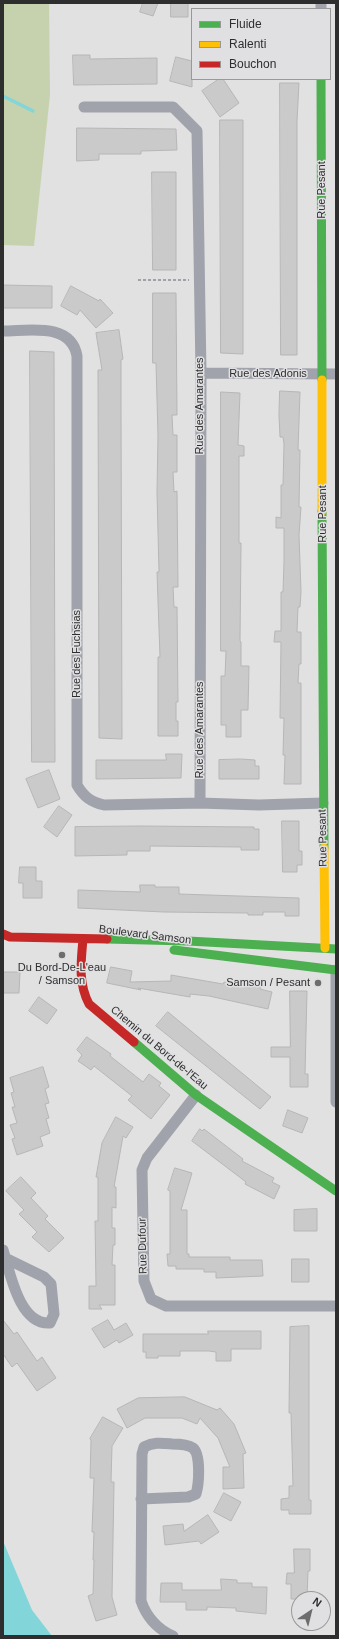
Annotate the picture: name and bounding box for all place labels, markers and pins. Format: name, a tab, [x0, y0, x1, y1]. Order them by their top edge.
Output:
marker: Du Bord-De-L'eau / Samson	[57, 950, 67, 960]
place label: Du Bord-De-L'eau / Samson	[18, 961, 106, 987]
place label: Samson / Pesant	[226, 976, 310, 990]
marker: Samson / Pesant	[313, 978, 323, 988]

